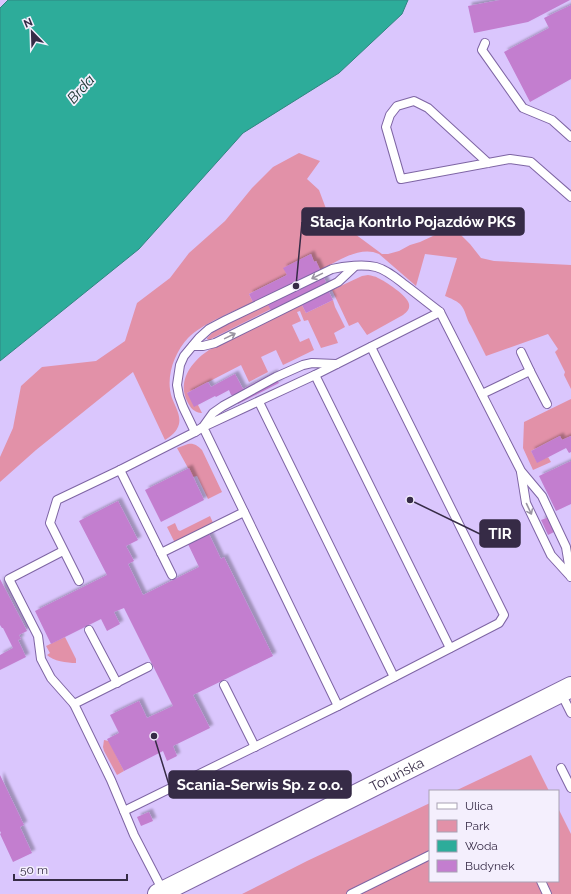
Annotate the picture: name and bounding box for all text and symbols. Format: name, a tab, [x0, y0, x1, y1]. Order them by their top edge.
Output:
north arrow	[12, 12, 52, 52]
text: N	[22, 16, 35, 31]
water label: Brda	[63, 71, 99, 107]
callout: Stacja Kontrlo Pojazdów PKS	[302, 208, 524, 235]
text: Stacja Kontrlo Pojazdów PKS	[310, 213, 516, 231]
one-way arrow	[311, 273, 323, 280]
one-way arrow	[224, 332, 236, 339]
one-way arrow	[526, 503, 533, 515]
callout: TIR	[480, 520, 520, 547]
text: TIR	[488, 525, 512, 543]
street label: Toruńska	[367, 754, 426, 795]
callout: Scania-Serwis Sp. z o.o.	[169, 771, 351, 798]
text: Scania-Serwis Sp. z o.o.	[177, 776, 343, 794]
legend	[429, 790, 559, 882]
text: Ulica	[465, 799, 493, 813]
text: Park	[465, 819, 490, 833]
text: Woda	[465, 839, 498, 853]
scale bar	[14, 856, 127, 882]
text: Budynek	[465, 859, 515, 873]
text: 50 m	[20, 863, 48, 877]

